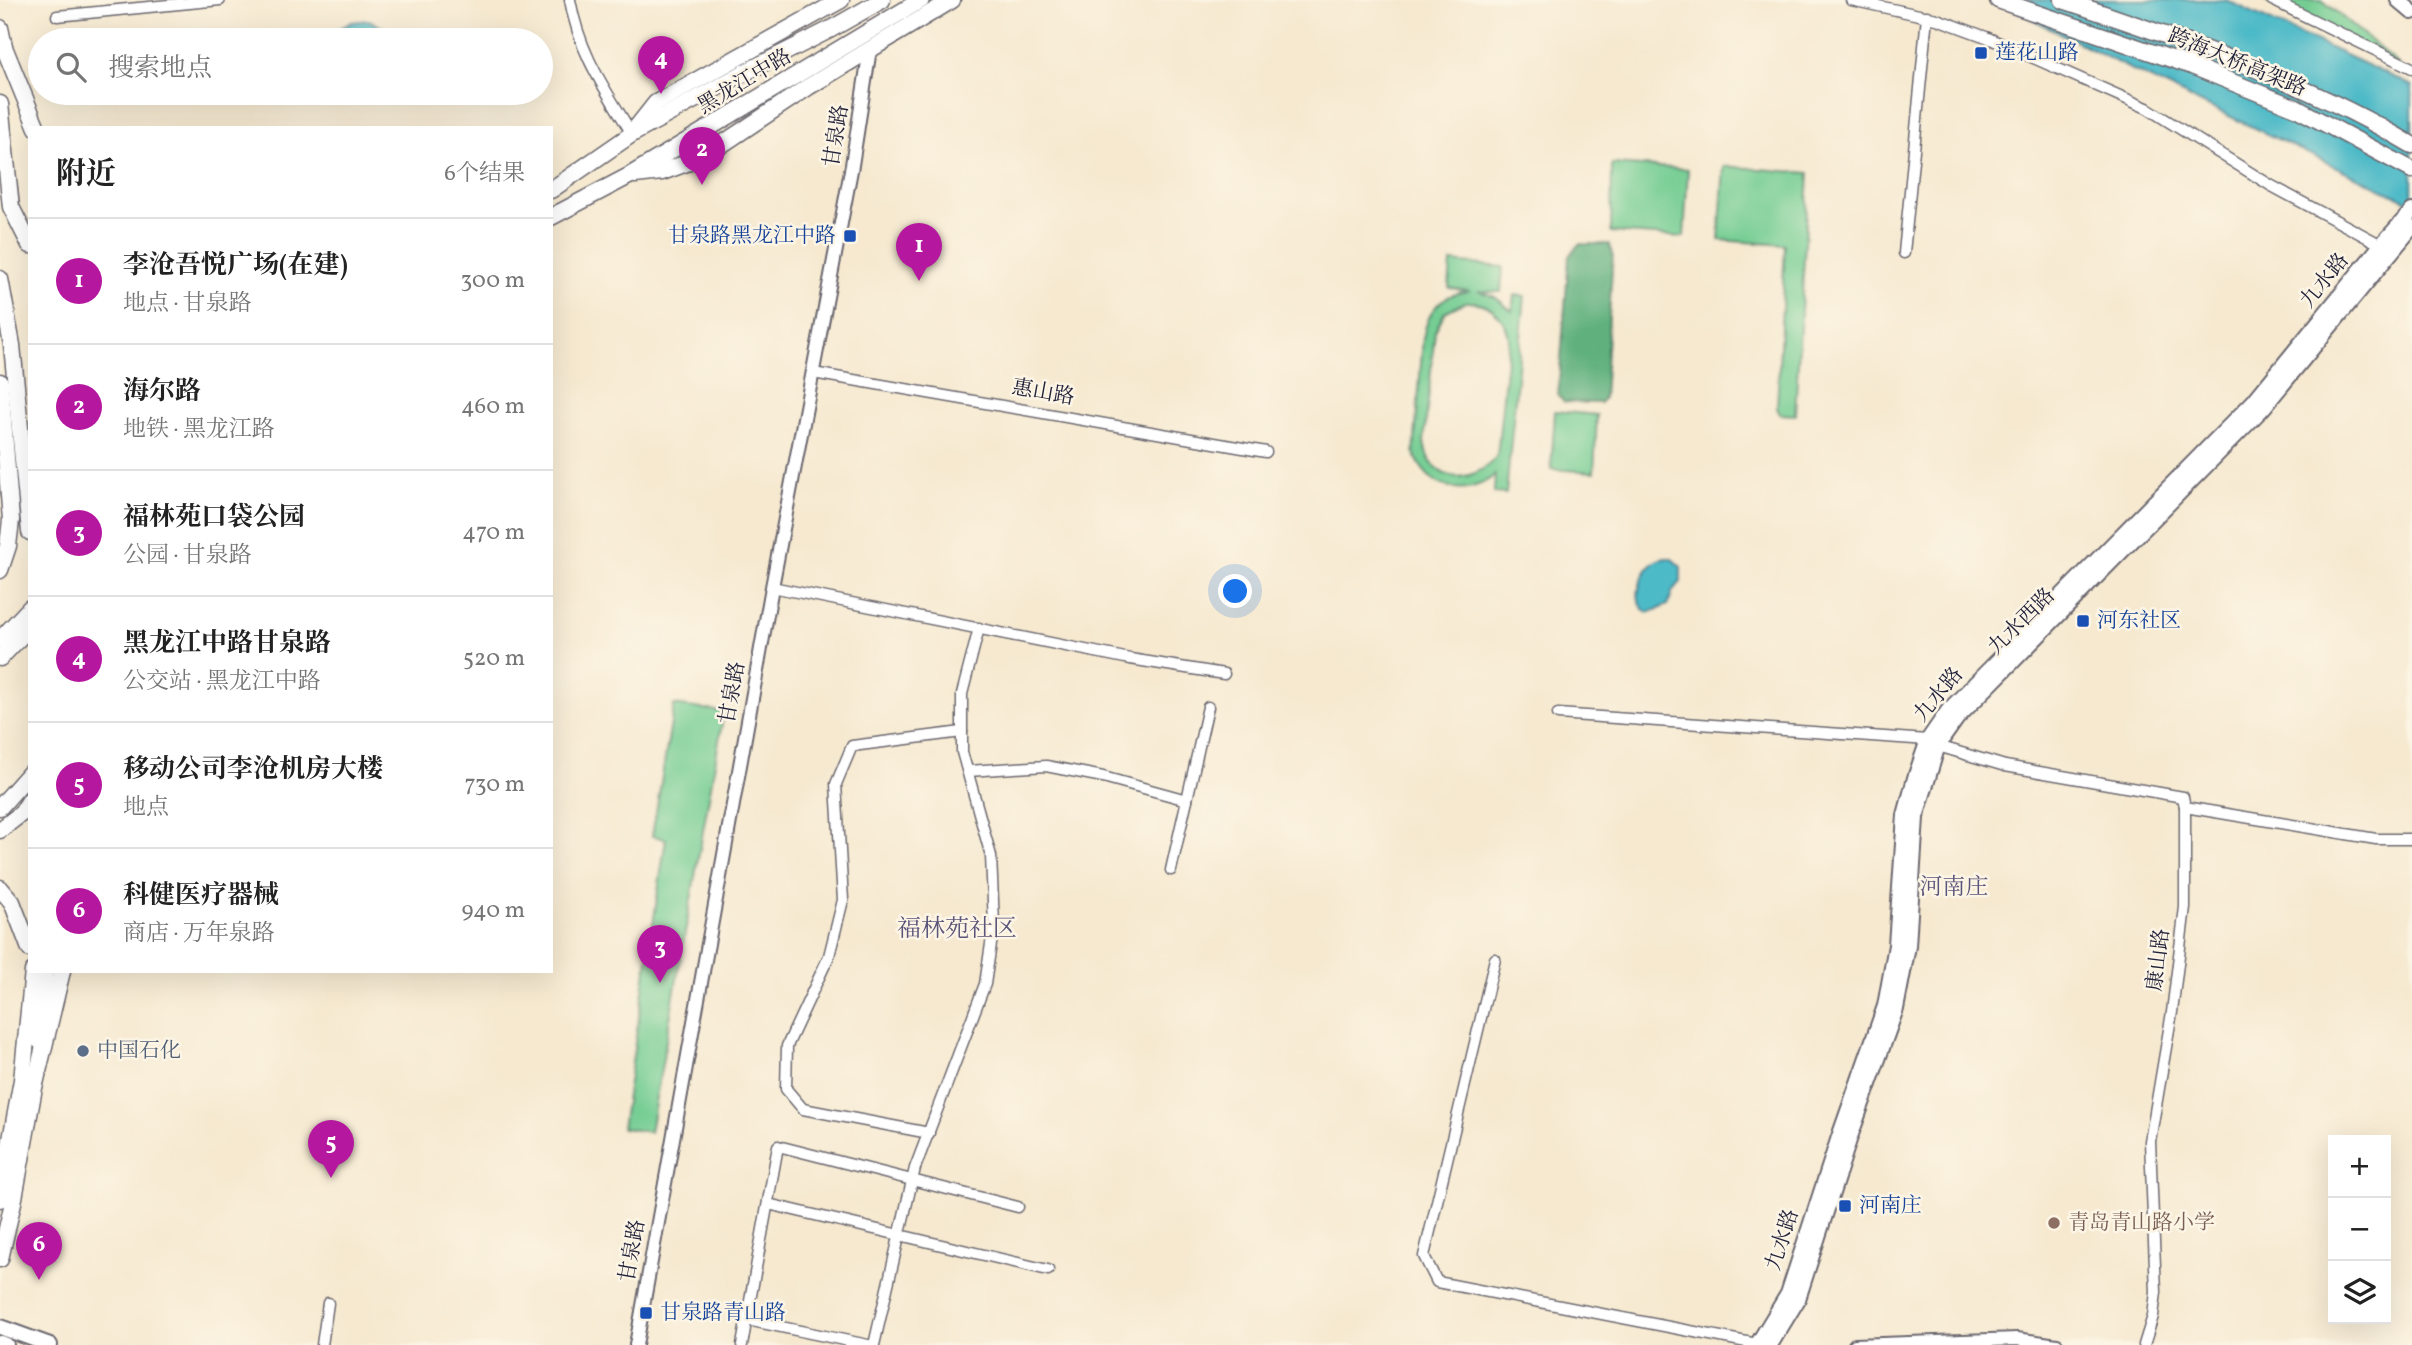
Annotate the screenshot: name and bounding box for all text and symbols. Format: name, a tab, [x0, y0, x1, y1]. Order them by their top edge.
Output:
street label: 跨海大桥高架路	[2163, 22, 2311, 104]
search box	[28, 28, 553, 105]
pin: 4	[638, 36, 684, 94]
place label: 莲花山路	[1995, 39, 2079, 68]
street label: 黑龙江中路	[693, 43, 797, 121]
marker: 莲花山路	[1973, 45, 1989, 61]
icon: search	[52, 48, 90, 86]
text: 搜索地点	[108, 51, 212, 87]
street label: 甘泉路	[818, 103, 856, 169]
pin: 2	[679, 127, 725, 185]
text: 附近	[56, 154, 116, 196]
text: 6个结果	[444, 158, 525, 190]
place label: 甘泉路黑龙江中路	[668, 222, 836, 251]
pin: 1	[896, 223, 942, 281]
marker: 甘泉路黑龙江中路	[842, 228, 858, 244]
street label: 九水路	[2294, 247, 2356, 315]
text: 李沧吾悦广场(在建)	[123, 248, 348, 284]
text: 1	[74, 265, 84, 297]
text: 300 m	[461, 265, 525, 297]
text: 地点 · 甘泉路	[123, 288, 252, 320]
street label: 惠山路	[1009, 373, 1077, 413]
text: 海尔路	[123, 374, 201, 410]
text: 2	[73, 391, 85, 423]
text: 460 m	[461, 391, 525, 423]
text: 地铁 · 黑龙江路	[123, 414, 275, 446]
text: 福林苑口袋公园	[123, 500, 305, 536]
text: 3	[73, 517, 85, 549]
text: 470 m	[462, 517, 525, 549]
text: 公园 · 甘泉路	[123, 540, 252, 572]
your location	[1218, 574, 1252, 608]
street label: 九水西路	[1982, 582, 2062, 662]
place label: 河东社区	[2097, 607, 2181, 636]
marker: 河东社区	[2075, 613, 2091, 629]
text: 黑龙江中路甘泉路	[123, 626, 331, 662]
text: 4	[72, 643, 86, 675]
text: 520 m	[463, 643, 525, 675]
street label: 甘泉路	[713, 659, 753, 727]
street label: 九水路	[1908, 662, 1970, 728]
text: 公交站 · 黑龙江中路	[123, 666, 321, 698]
text: 移动公司李沧机房大楼	[123, 752, 383, 788]
text: 5	[73, 769, 85, 801]
text: 730 m	[464, 769, 525, 801]
text: 地点	[123, 792, 169, 824]
district label: 河南庄	[1920, 872, 1989, 904]
text: 科健医疗器械	[123, 878, 279, 914]
text: 6	[73, 895, 85, 927]
text: 940 m	[462, 895, 525, 927]
district label: 福林苑社区	[897, 913, 1017, 947]
text: 商店 · 万年泉路	[123, 918, 275, 950]
pin: 3	[637, 925, 683, 983]
street label: 康山路	[2141, 927, 2177, 993]
place label: 中国石化	[97, 1037, 181, 1066]
marker: 中国石化	[75, 1043, 91, 1059]
pin: 5	[308, 1120, 354, 1178]
map controls	[2328, 1135, 2391, 1324]
button: +	[2328, 1135, 2391, 1198]
place label: 河南庄	[1859, 1192, 1922, 1221]
marker: 河南庄	[1837, 1198, 1853, 1214]
button: −	[2328, 1198, 2391, 1261]
street label: 九水路	[1759, 1206, 1807, 1274]
place label: 青岛青山路小学	[2068, 1209, 2215, 1238]
marker: 青岛青山路小学	[2046, 1215, 2062, 1231]
street label: 甘泉路	[613, 1217, 653, 1285]
pin: 6	[16, 1222, 62, 1280]
button: layers	[2328, 1261, 2391, 1324]
place label: 甘泉路青山路	[660, 1299, 786, 1328]
marker: 甘泉路青山路	[638, 1305, 654, 1321]

